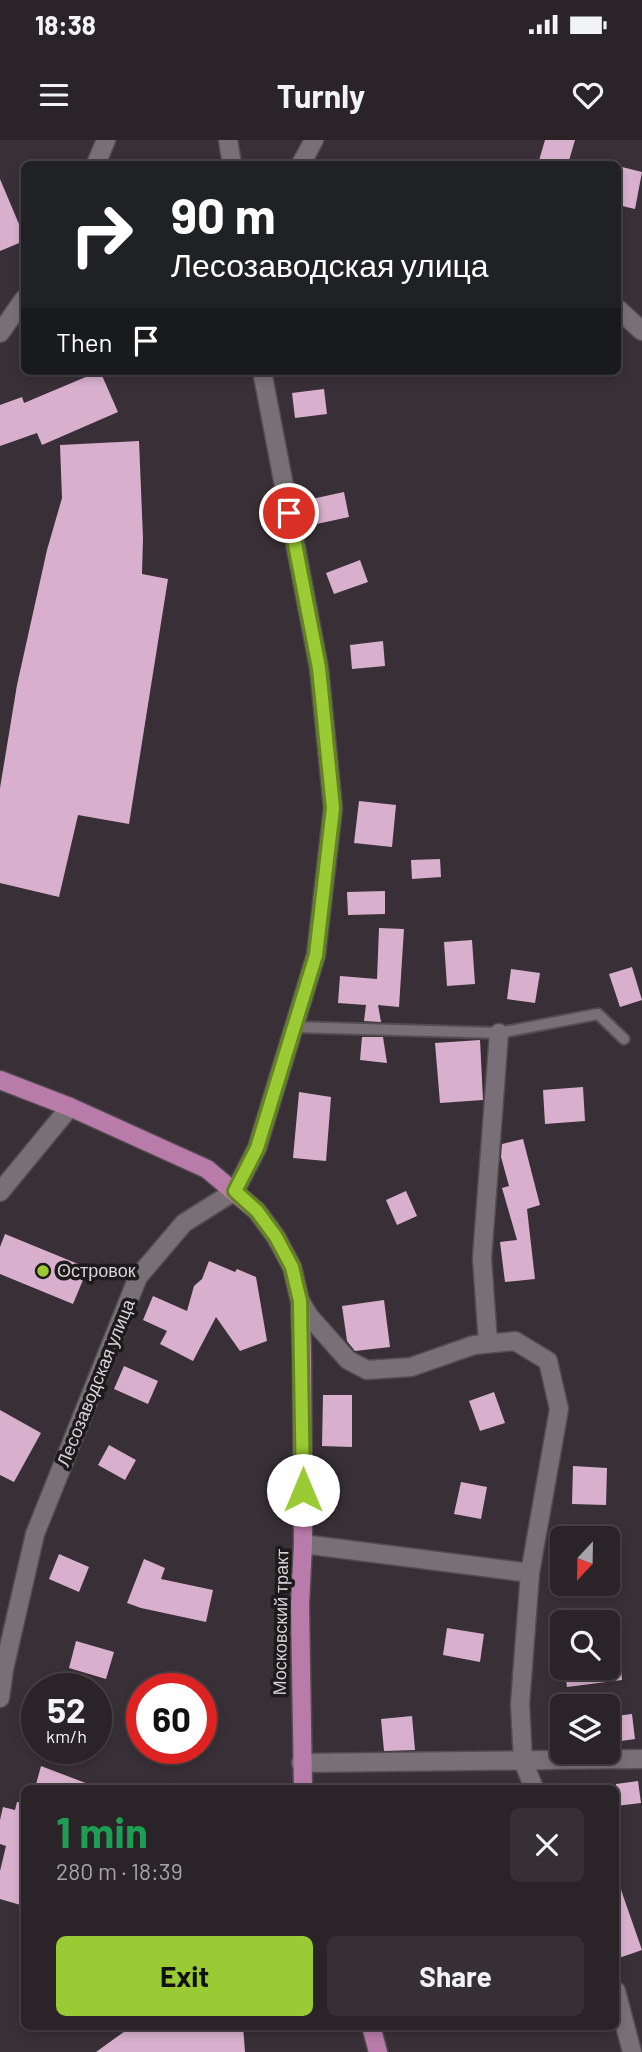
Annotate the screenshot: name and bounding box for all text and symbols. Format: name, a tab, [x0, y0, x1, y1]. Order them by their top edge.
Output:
text: 18:38	[35, 9, 96, 40]
icon: menu	[35, 76, 73, 114]
text: Turnly	[277, 76, 365, 114]
icon: heart	[569, 76, 607, 114]
text: 90 m	[171, 185, 276, 244]
icon: right	[56, 189, 147, 280]
text: Лесозаводская улица	[171, 245, 489, 283]
icon: arrive	[127, 322, 165, 360]
text: Then	[56, 326, 113, 357]
pin	[259, 483, 319, 543]
icon: arrive	[270, 494, 308, 532]
place label: Островок	[57, 1259, 136, 1281]
marker: Островок	[35, 1263, 51, 1279]
street label: Лесозаводская улица	[51, 1295, 139, 1470]
position arrow	[266, 1453, 340, 1527]
north arrow	[550, 1526, 620, 1596]
map controls	[550, 1526, 620, 1764]
street label: Московский тракт	[268, 1548, 292, 1696]
button: search	[550, 1610, 620, 1680]
speed limit sign: 60	[126, 1673, 217, 1764]
text: 52	[47, 1688, 86, 1730]
button: layers	[550, 1694, 620, 1764]
text: km/h	[46, 1725, 87, 1747]
text: 1 min	[56, 1806, 148, 1856]
button: close	[510, 1808, 584, 1882]
text: 280 m · 18:39	[56, 1857, 183, 1885]
button: Exit	[56, 1936, 313, 2016]
button: Share	[327, 1936, 584, 2016]

